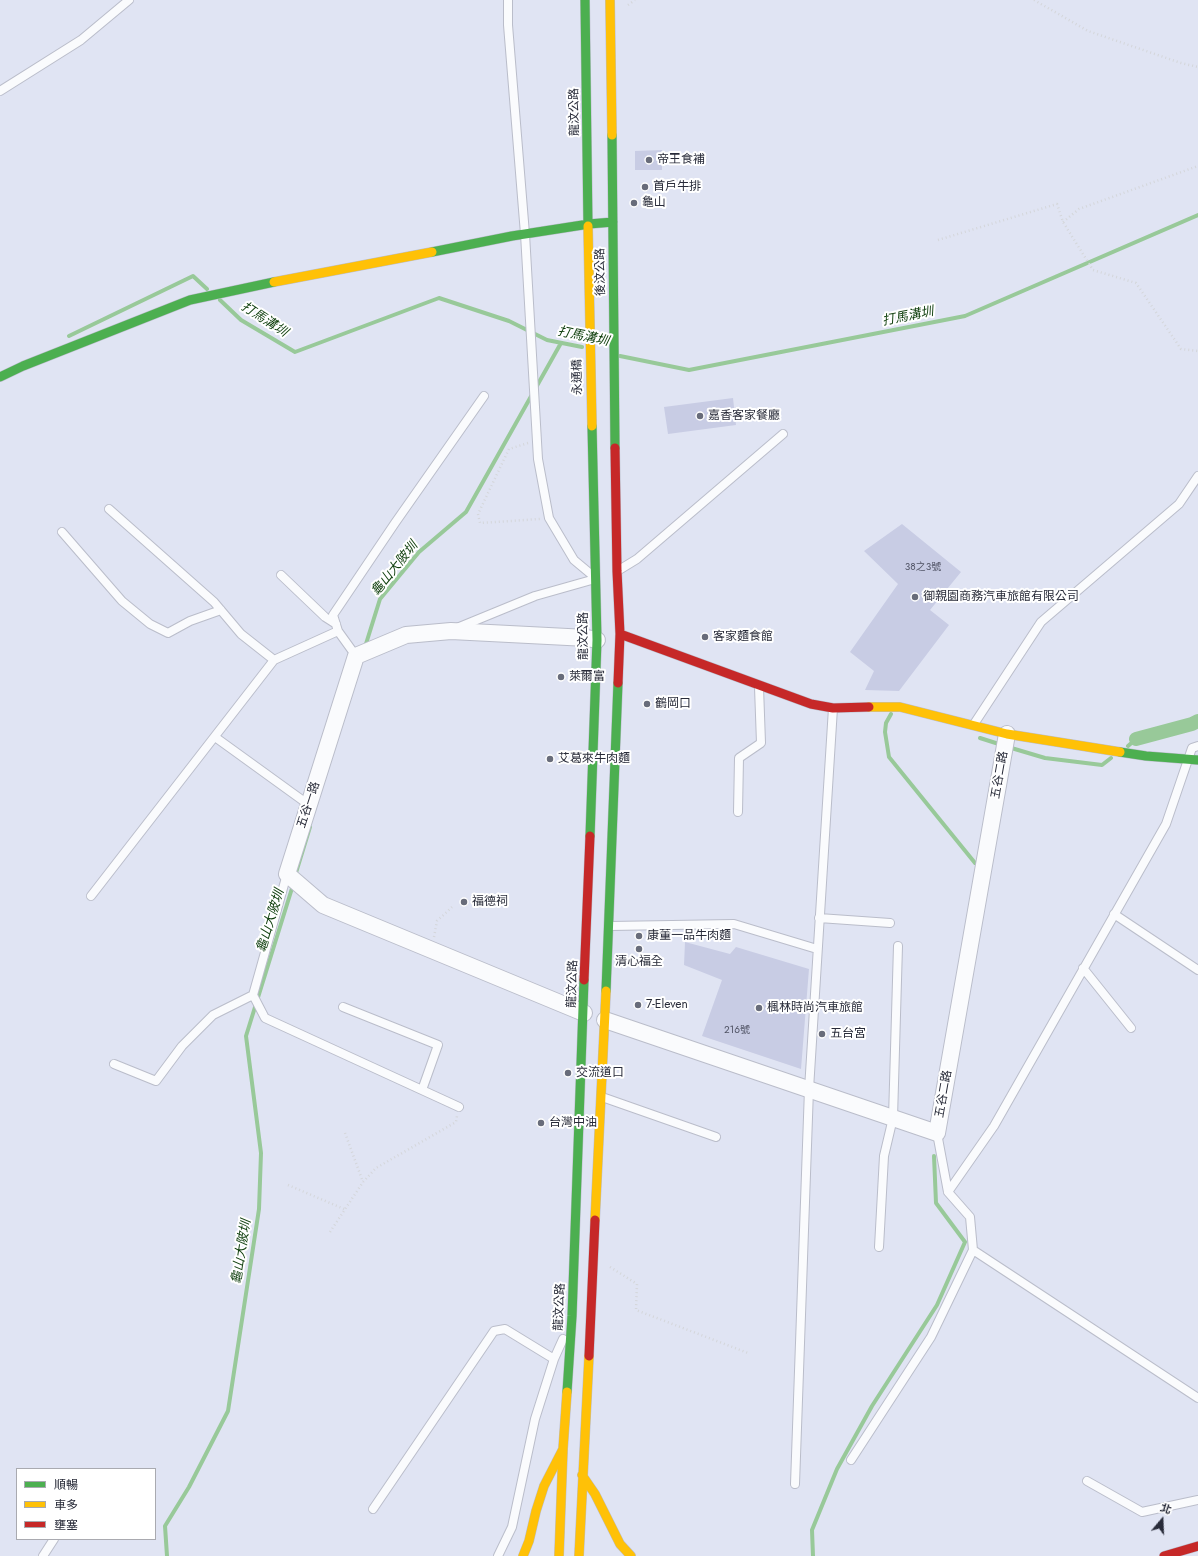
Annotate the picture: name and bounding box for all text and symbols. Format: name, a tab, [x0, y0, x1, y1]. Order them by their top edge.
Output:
street label: 龍汶公路	[567, 88, 583, 136]
place label: 帝王食補	[657, 153, 705, 167]
marker: 帝王食補	[644, 155, 654, 165]
place label: 首戶牛排	[653, 180, 701, 194]
marker: 首戶牛排	[640, 182, 650, 192]
place label: 龜山	[642, 196, 666, 210]
marker: 龜山	[629, 198, 639, 208]
street label: 後汶公路	[593, 248, 609, 296]
water label: 打馬溝圳	[238, 299, 290, 341]
water label: 打馬溝圳	[881, 304, 935, 330]
water label: 打馬溝圳	[556, 324, 610, 350]
street label: 永通橋	[570, 359, 586, 395]
place label: 嘉香客家餐廳	[708, 409, 780, 423]
marker: 嘉香客家餐廳	[695, 411, 705, 421]
water label: 龜山大陂圳	[368, 539, 422, 599]
house number: 38之3號	[905, 562, 941, 574]
place label: 御親園商務汽車旅館有限公司	[923, 590, 1079, 604]
marker: 御親園商務汽車旅館有限公司	[910, 592, 920, 602]
street label: 龍汶公路	[577, 612, 591, 660]
place label: 客家麵食館	[713, 630, 773, 644]
marker: 客家麵食館	[700, 632, 710, 642]
place label: 萊爾富	[569, 670, 605, 684]
marker: 萊爾富	[556, 672, 566, 682]
place label: 鶴岡口	[655, 697, 691, 711]
marker: 鶴岡口	[642, 699, 652, 709]
street label: 五谷二路	[989, 750, 1011, 800]
place label: 艾葛來牛肉麵	[558, 752, 630, 766]
marker: 艾葛來牛肉麵	[545, 754, 555, 764]
street label: 五谷一路	[295, 780, 323, 830]
water label: 龜山大陂圳	[254, 888, 288, 954]
place label: 福德祠	[472, 895, 508, 909]
marker: 福德祠	[459, 897, 469, 907]
place label: 康董一品牛肉麵	[647, 929, 731, 943]
marker: 康董一品牛肉麵	[634, 931, 644, 941]
marker: 清心福全	[634, 944, 644, 954]
place label: 清心福全	[615, 955, 663, 969]
street label: 龍汶公路	[565, 960, 581, 1008]
place label: 7-Eleven	[646, 998, 688, 1012]
marker: 7-Eleven	[633, 1000, 643, 1010]
place label: 楓林時尚汽車旅館	[767, 1001, 863, 1015]
marker: 楓林時尚汽車旅館	[754, 1003, 764, 1013]
house number: 216號	[724, 1025, 750, 1037]
place label: 五台宮	[830, 1027, 866, 1041]
marker: 五台宮	[817, 1029, 827, 1039]
place label: 交流道口	[576, 1066, 624, 1080]
marker: 交流道口	[563, 1068, 573, 1078]
street label: 五谷二路	[933, 1069, 955, 1119]
place label: 台灣中油	[549, 1116, 597, 1130]
marker: 台灣中油	[536, 1118, 546, 1128]
water label: 龜山大陂圳	[229, 1219, 255, 1285]
street label: 龍汶公路	[552, 1283, 568, 1331]
legend	[16, 1468, 156, 1540]
text: 順暢	[54, 1476, 78, 1494]
text: 車多	[54, 1496, 78, 1514]
text: 北	[1158, 1499, 1174, 1518]
north arrow	[1142, 1500, 1182, 1540]
text: 壅塞	[54, 1516, 78, 1534]

